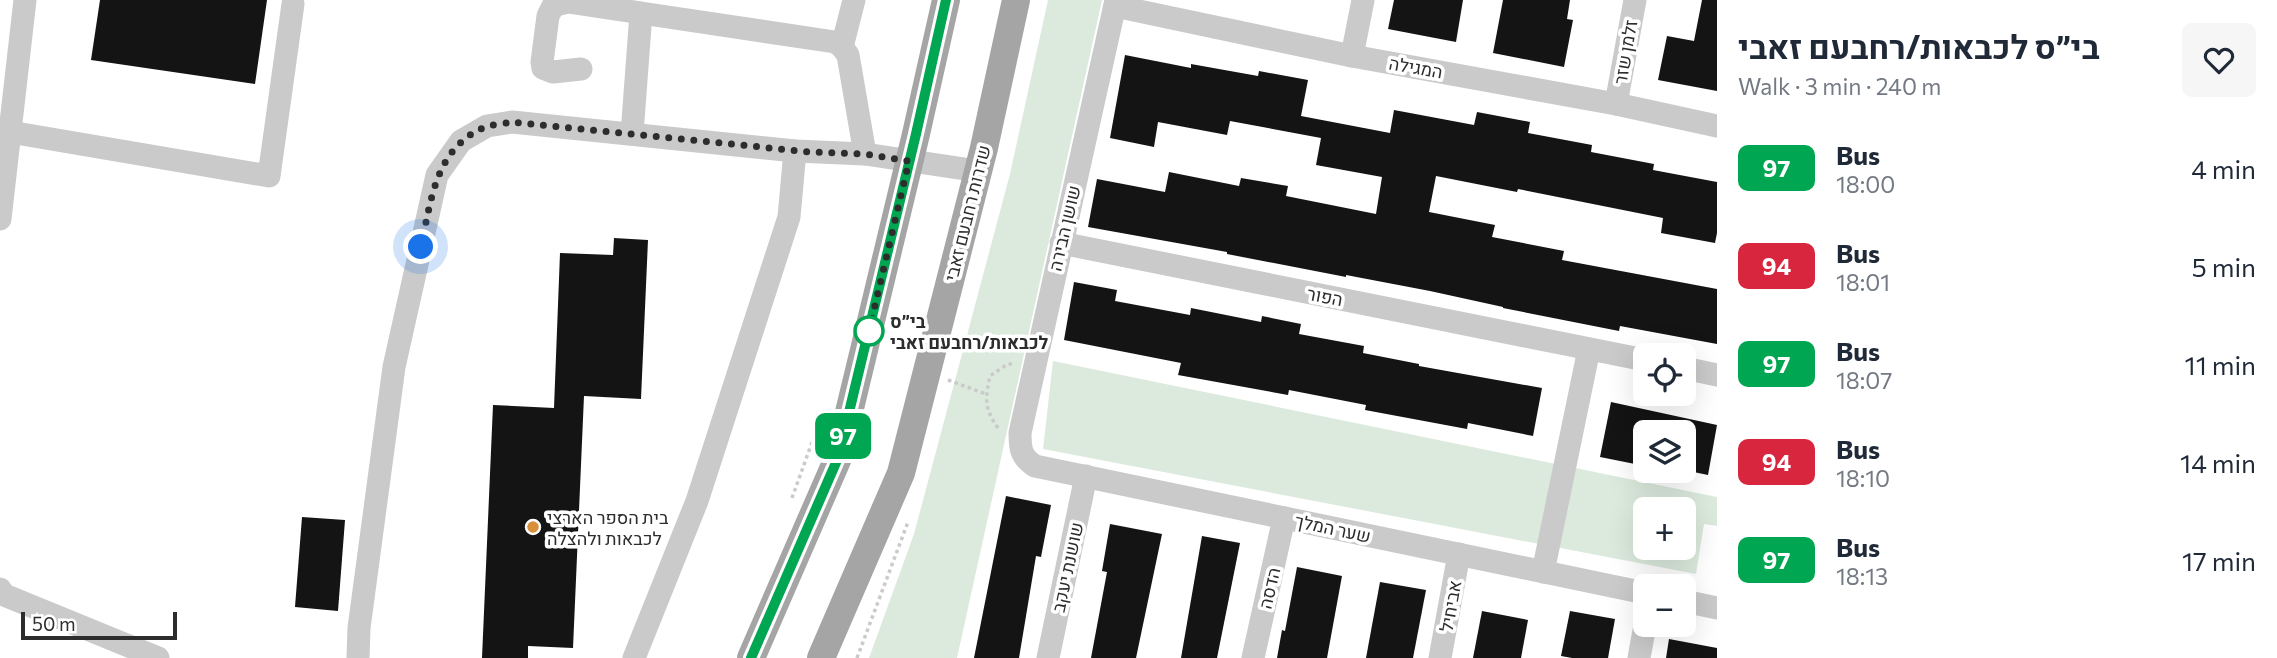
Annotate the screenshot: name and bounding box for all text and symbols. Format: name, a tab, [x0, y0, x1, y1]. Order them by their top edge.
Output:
street label: זלמן שזר	[1609, 18, 1641, 86]
button: heart	[2182, 23, 2256, 97]
text: בי״ס לכבאות/רחבעם זאבי	[1738, 25, 2100, 66]
street label: המגילה	[1387, 51, 1445, 83]
text: Walk · 3 min · 240 m	[1738, 72, 1941, 100]
text: Bus	[1836, 139, 1880, 170]
street label: שדרות רחבעם זאבי	[939, 142, 995, 284]
text: 97	[1763, 153, 1790, 182]
text: 4 min	[2191, 153, 2256, 184]
text: 18:00	[1836, 170, 1895, 198]
street label: שושן הבירה	[1043, 183, 1085, 273]
your location	[403, 229, 438, 264]
text: Bus	[1836, 237, 1880, 268]
text: 94	[1762, 251, 1791, 280]
text: 5 min	[2192, 251, 2256, 282]
text: 18:01	[1836, 268, 1890, 296]
street label: הפור	[1305, 282, 1345, 310]
place label: בי״ס לכבאות/רחבעם זאבי	[890, 310, 1049, 353]
marker: בי״ס לכבאות/רחבעם זאבי	[854, 316, 884, 346]
text: Bus	[1836, 335, 1880, 366]
map controls	[1633, 343, 1696, 637]
button: locate	[1633, 343, 1696, 406]
text: 97	[1763, 349, 1790, 378]
text: 11 min	[2185, 349, 2256, 380]
text: 18:07	[1836, 366, 1892, 394]
line badge: 97	[812, 413, 874, 459]
button: layers	[1633, 420, 1696, 483]
text: 97	[829, 421, 857, 450]
text: Bus	[1836, 433, 1880, 464]
text: 94	[1762, 447, 1791, 476]
text: 14 min	[2180, 447, 2256, 478]
text: 18:10	[1836, 464, 1890, 492]
button: +	[1633, 497, 1696, 560]
place label: בית הספר הארצי לכבאות ולהצלה	[547, 506, 669, 549]
street label: שער המלך	[1293, 509, 1373, 547]
marker: בית הספר הארצי לכבאות ולהצלה	[525, 519, 541, 535]
street label: שושנת יעקב	[1047, 520, 1087, 614]
text: Bus	[1836, 531, 1880, 562]
text: 97	[1763, 545, 1790, 574]
text: 17 min	[2182, 545, 2256, 576]
text: 18:13	[1836, 562, 1888, 590]
street label: הדסה	[1254, 565, 1284, 611]
button: −	[1633, 574, 1696, 637]
street label: אביחיל	[1435, 578, 1465, 634]
scale bar	[21, 609, 177, 641]
text: 50 m	[32, 612, 76, 635]

